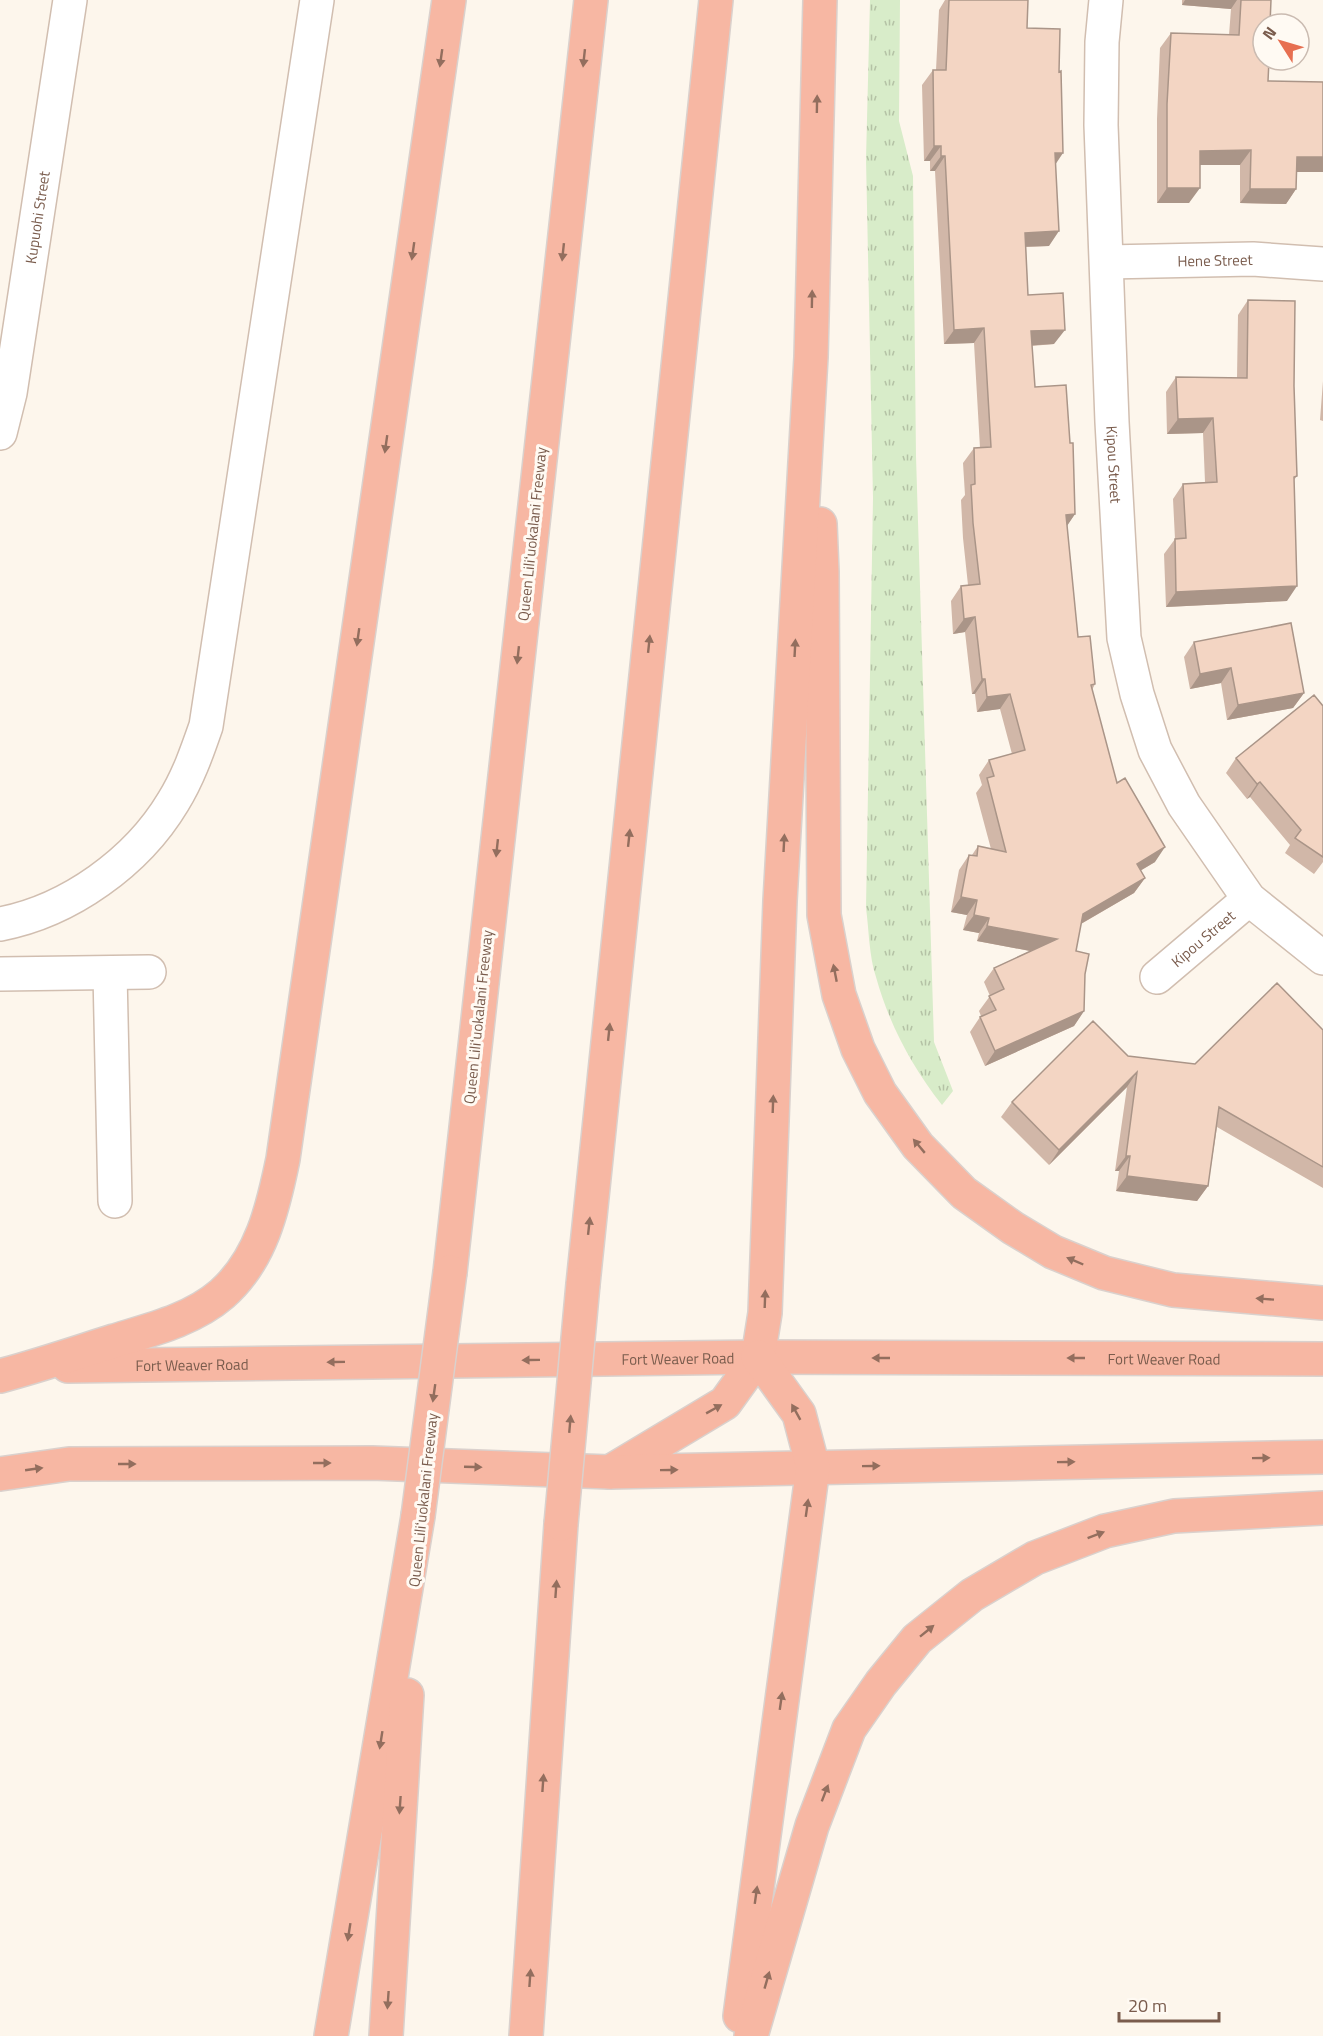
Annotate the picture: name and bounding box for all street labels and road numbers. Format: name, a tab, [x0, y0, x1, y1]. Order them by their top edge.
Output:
street label: Kupuohi Street	[18, 169, 55, 265]
street label: Hene Street	[1177, 247, 1254, 272]
street label: Kipou Street	[1101, 425, 1128, 505]
street label: Queen Liliʻuokalani Freeway	[511, 446, 553, 622]
street label: Kipou Street	[1166, 904, 1240, 972]
street label: Queen Liliʻuokalani Freeway	[457, 929, 499, 1105]
street label: Fort Weaver Road	[621, 1346, 735, 1370]
street label: Fort Weaver Road	[1107, 1347, 1220, 1370]
street label: Fort Weaver Road	[135, 1352, 249, 1377]
street label: Queen Liliʻuokalani Freeway	[402, 1412, 444, 1588]

